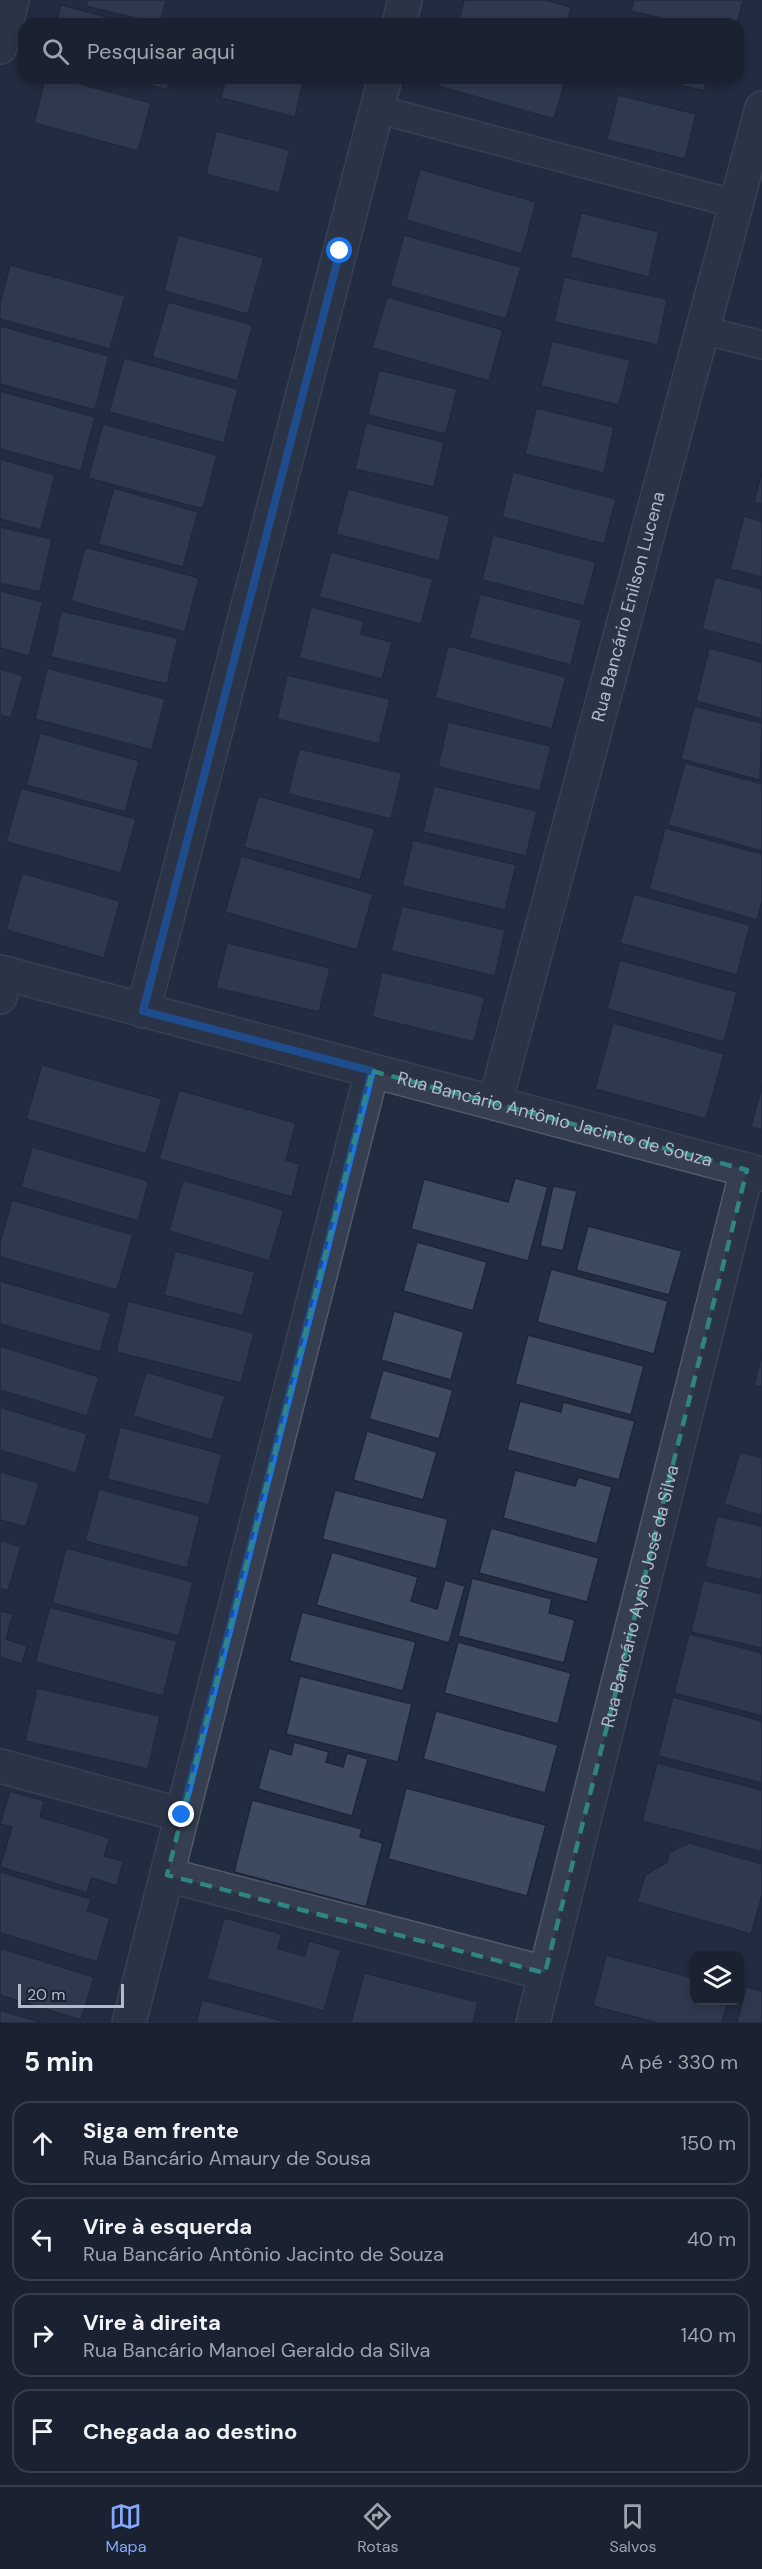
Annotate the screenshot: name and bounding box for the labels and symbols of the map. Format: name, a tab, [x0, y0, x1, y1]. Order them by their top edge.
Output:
route start	[326, 237, 352, 263]
street label: Rua Bancário Enilson Lucena	[586, 489, 671, 724]
street label: Rua Bancário Antônio Jacinto de Souza	[395, 1066, 715, 1172]
street label: Rua Bancário Aysio José da Silva	[596, 1462, 685, 1730]
route end	[168, 1801, 194, 1827]
scale bar	[18, 1981, 124, 2008]

